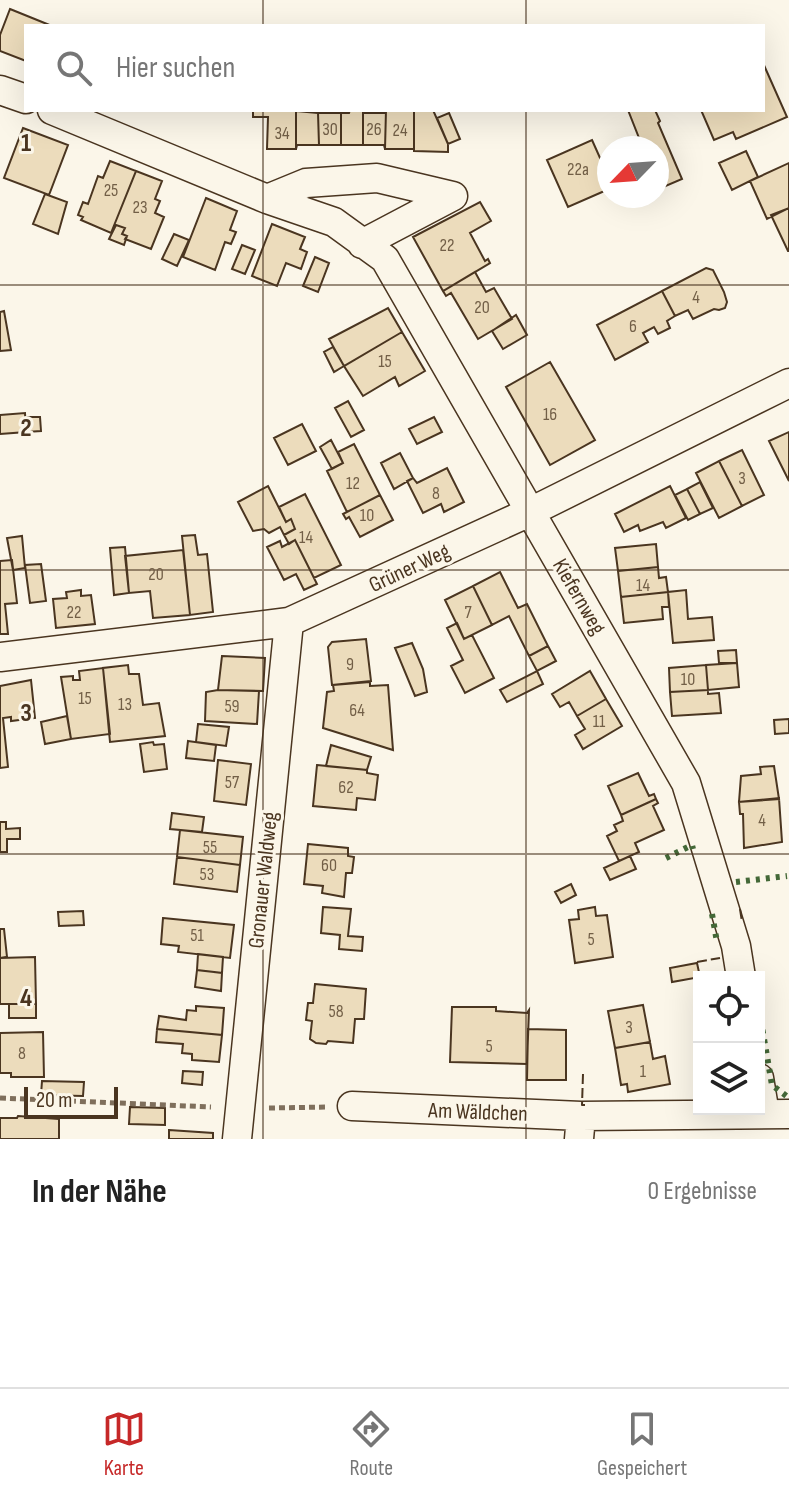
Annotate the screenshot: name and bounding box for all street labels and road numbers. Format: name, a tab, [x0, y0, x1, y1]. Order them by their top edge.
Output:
street label: Grüner Weg	[365, 538, 455, 599]
street label: Kiefernweg	[546, 554, 611, 640]
street label: Gronauer Waldweg	[243, 810, 284, 950]
street label: Am Wäldchen	[427, 1097, 528, 1128]

